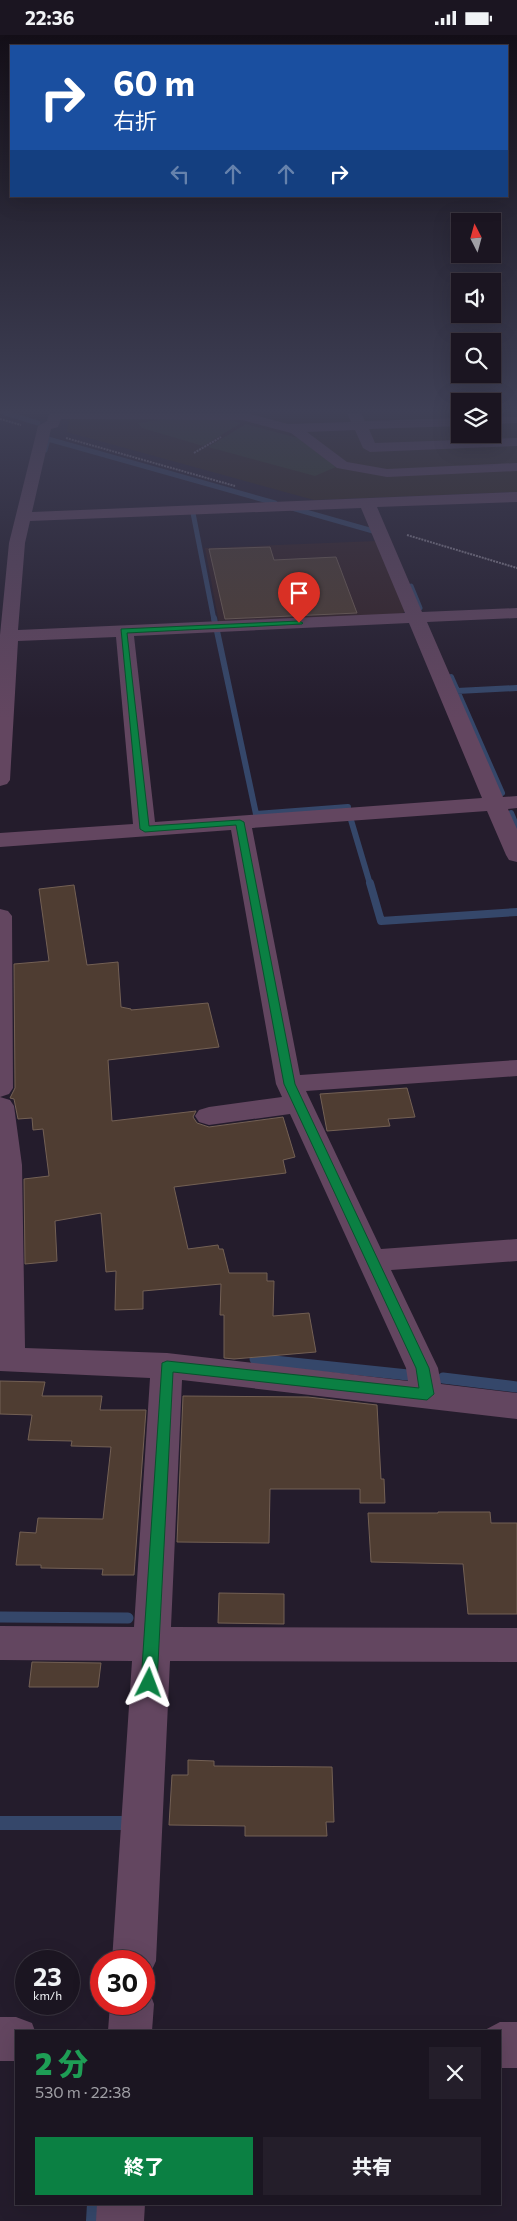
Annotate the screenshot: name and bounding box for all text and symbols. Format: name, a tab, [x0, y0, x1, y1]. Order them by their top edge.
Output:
text: 22:36	[25, 6, 74, 29]
text: 60 m	[113, 60, 195, 103]
icon: right	[30, 65, 95, 130]
text: 右折	[113, 107, 157, 134]
icon: left	[166, 160, 194, 188]
icon: ahead	[219, 160, 247, 188]
icon: ahead	[272, 160, 300, 188]
icon: right	[325, 160, 353, 188]
north arrow	[451, 213, 501, 263]
map controls	[451, 213, 501, 443]
button: sound	[451, 273, 501, 323]
button: search	[451, 333, 501, 383]
button: layers	[451, 393, 501, 443]
pin	[278, 572, 320, 623]
icon: arrive	[285, 579, 313, 607]
position arrow	[122, 1656, 174, 1708]
speed limit sign: 30	[90, 1950, 155, 2015]
text: 23	[33, 1961, 62, 1991]
text: km/h	[33, 1988, 62, 2002]
text: 2 分	[35, 2044, 88, 2081]
button: close	[429, 2047, 481, 2099]
text: 530 m · 22:38	[35, 2082, 131, 2101]
button: 終了	[35, 2137, 253, 2195]
button: 共有	[263, 2137, 481, 2195]

